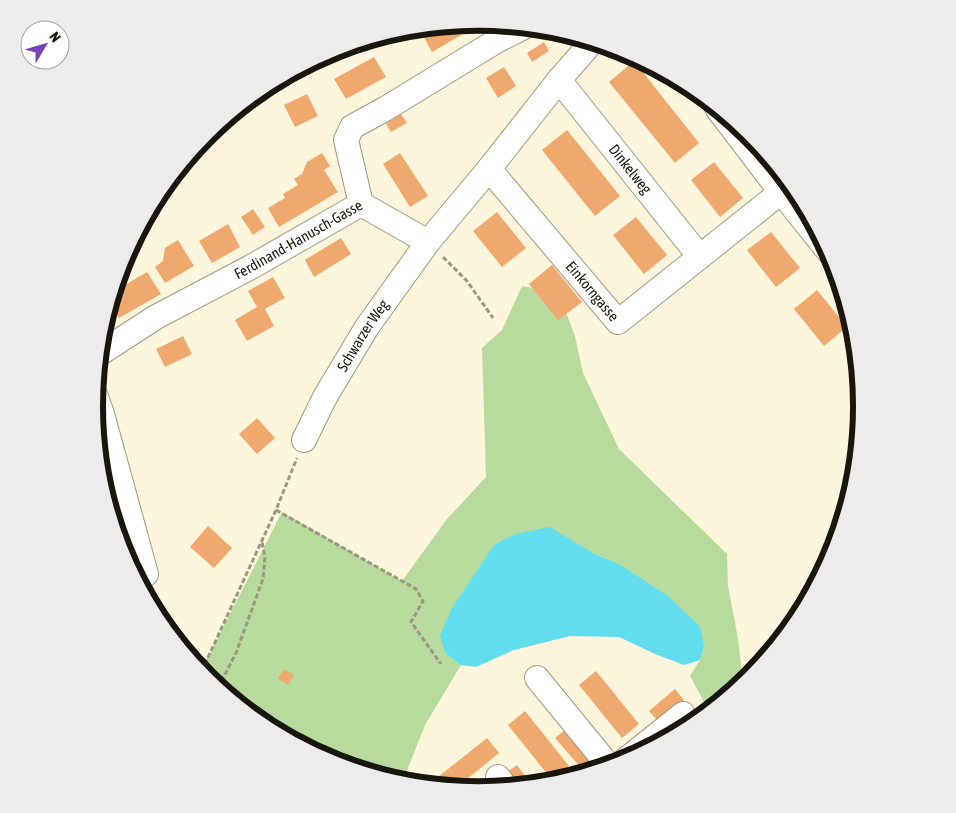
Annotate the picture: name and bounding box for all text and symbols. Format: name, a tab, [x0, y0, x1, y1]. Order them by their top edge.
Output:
north arrow	[20, 20, 70, 70]
text: N	[46, 29, 64, 45]
street label: Dinkelweg	[606, 141, 656, 197]
street label: Ferdinand-Hanusch-Gasse	[231, 196, 365, 282]
street label: Einkorngasse	[563, 258, 623, 324]
street label: Schwarzer Weg	[333, 296, 392, 374]

